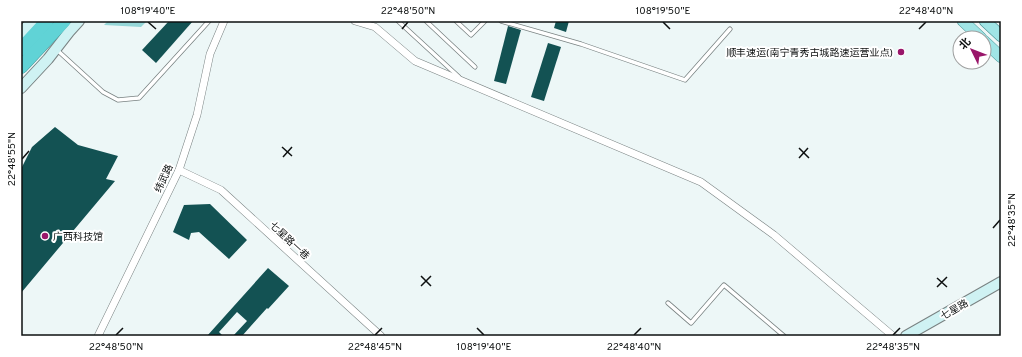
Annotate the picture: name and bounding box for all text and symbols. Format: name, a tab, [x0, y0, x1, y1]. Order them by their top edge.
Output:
text: 108°19'40"E	[121, 5, 175, 18]
text: 22°48'50"N	[381, 5, 435, 18]
text: 108°19'50"E	[636, 5, 690, 18]
text: 22°48'40"N	[899, 5, 953, 18]
north arrow	[952, 30, 992, 70]
text: 北	[957, 35, 974, 53]
place label: 顺丰速运(南宁青秀古城路速运营业点)	[726, 47, 893, 60]
marker: 顺丰速运(南宁青秀古城路速运营业点)	[896, 47, 906, 57]
text: 22°48'55"N	[6, 132, 19, 186]
street label: 纬武路	[152, 162, 177, 195]
text: 22°48'35"N	[1006, 193, 1019, 247]
street label: 七星路一巷	[266, 219, 312, 263]
marker: 广西科技馆	[40, 231, 50, 241]
place label: 广西科技馆	[53, 231, 103, 244]
street label: 七星路	[939, 297, 971, 323]
text: 22°48'50"N	[89, 341, 143, 354]
text: 22°48'45"N	[348, 341, 402, 354]
text: 108°19'40"E	[457, 341, 511, 354]
text: 22°48'40"N	[607, 341, 661, 354]
text: 22°48'35"N	[866, 341, 920, 354]

